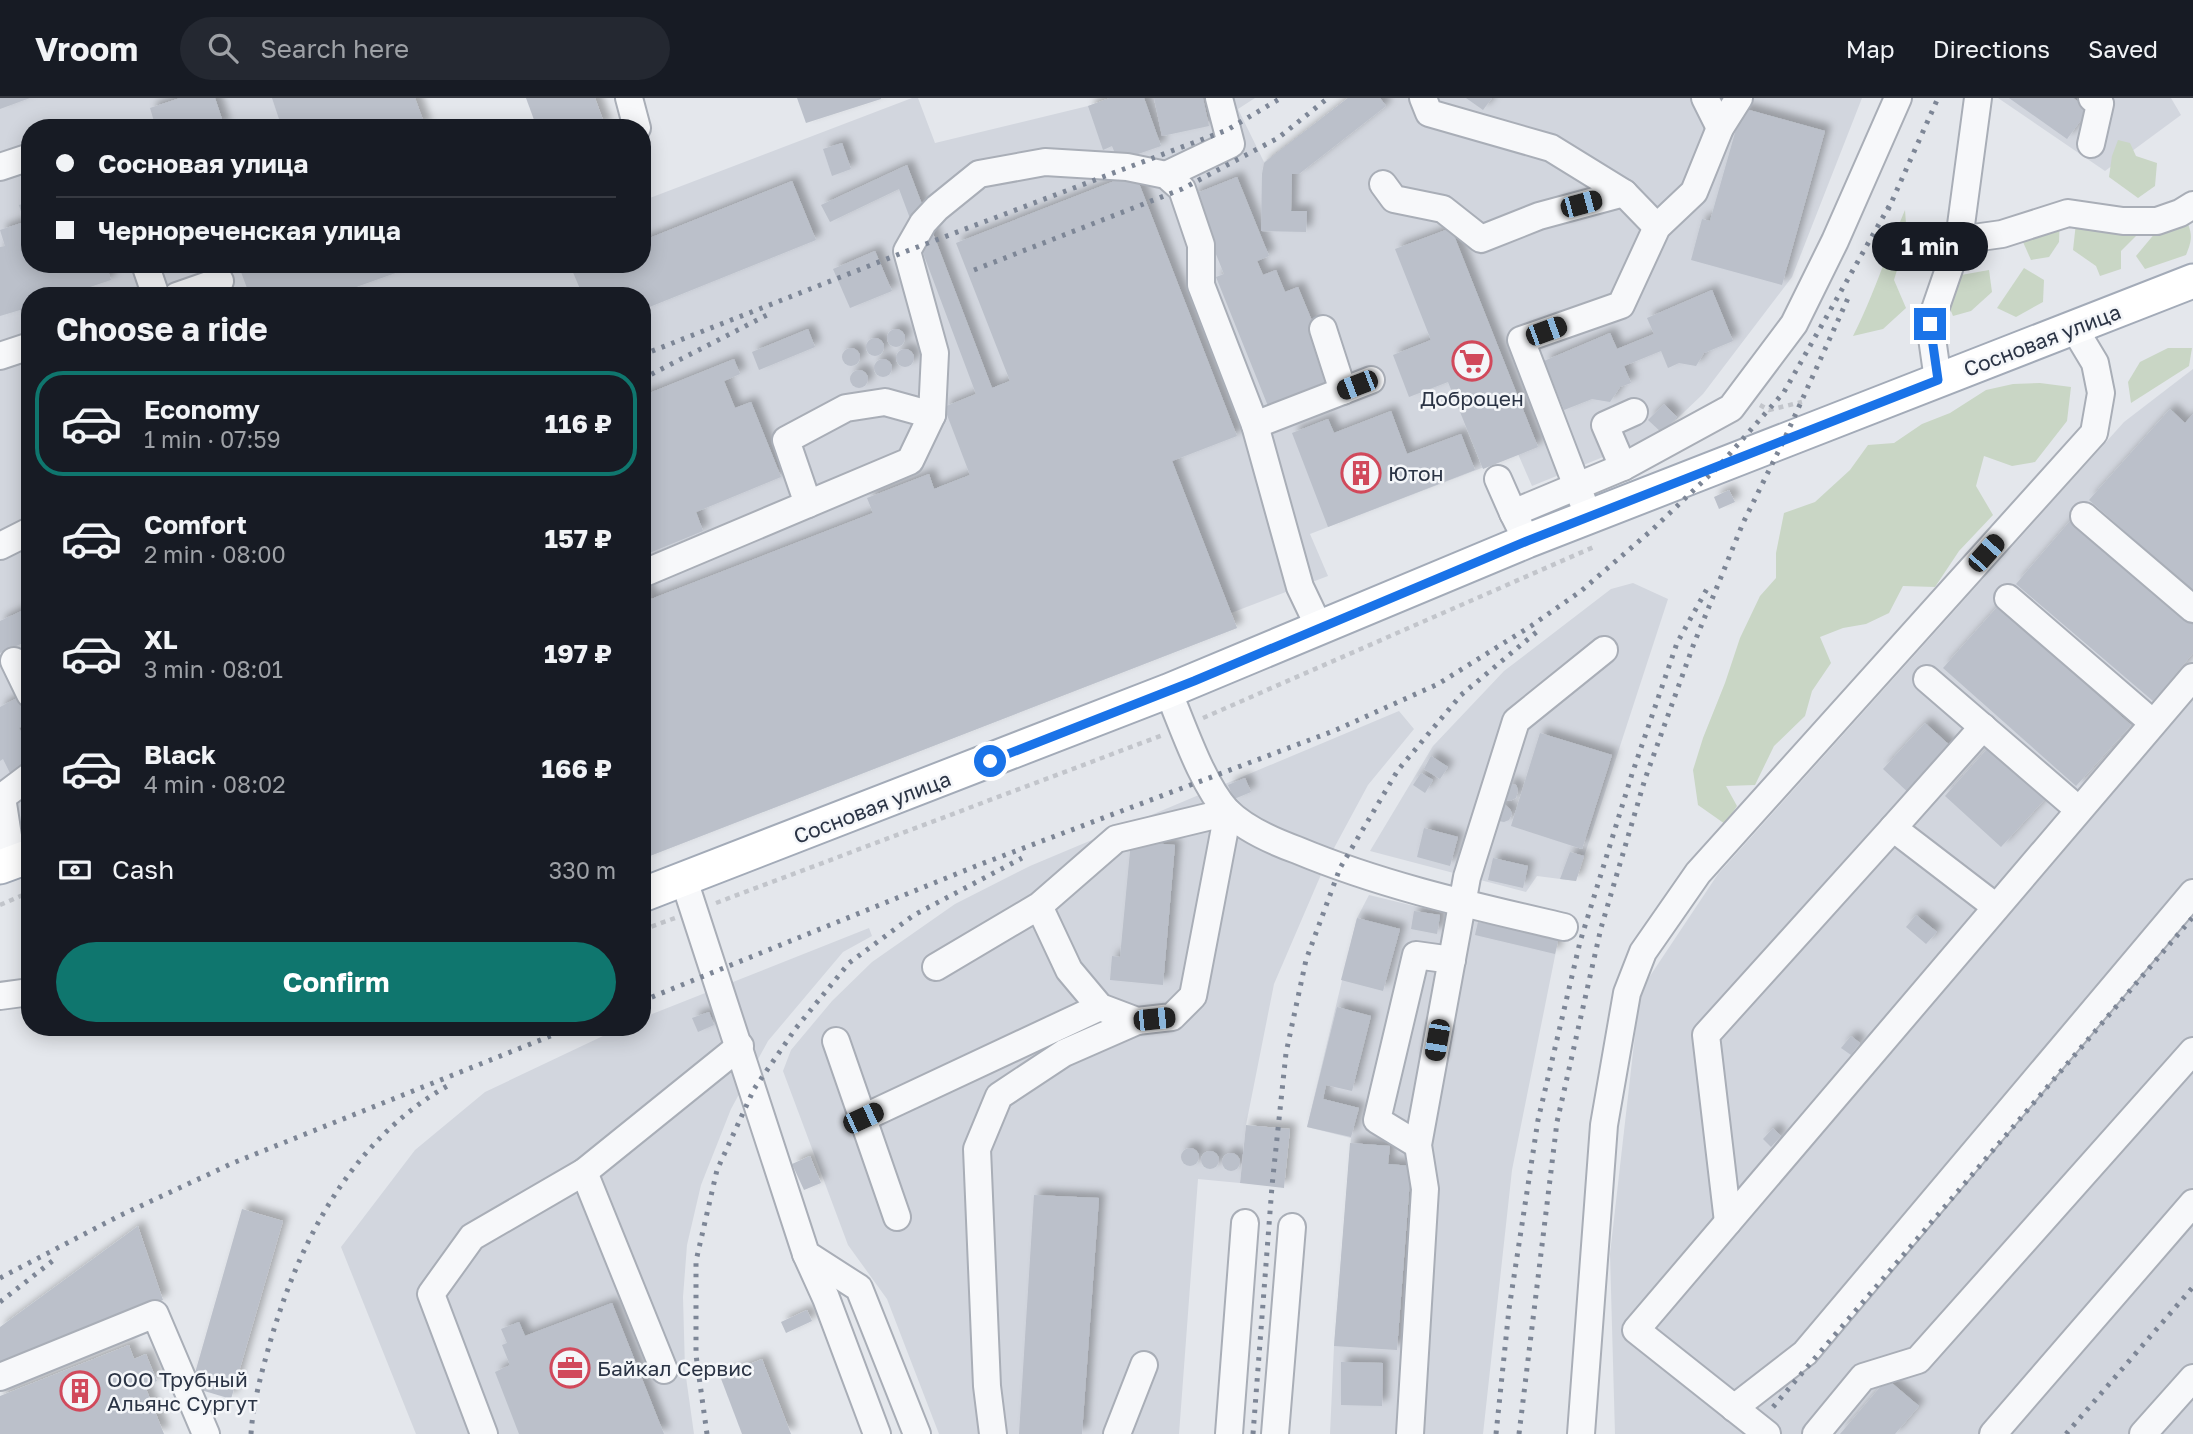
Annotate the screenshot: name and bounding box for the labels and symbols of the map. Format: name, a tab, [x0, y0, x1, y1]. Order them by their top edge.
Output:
car	[1558, 188, 1605, 220]
callout: 1 min	[1872, 222, 1988, 272]
street label: Сосновая улица	[1960, 298, 2124, 382]
route end	[1914, 308, 1946, 340]
car	[1523, 314, 1570, 348]
supermarket icon: Доброцен	[1451, 340, 1493, 382]
car	[1334, 368, 1381, 402]
place label: Доброцен	[1420, 385, 1524, 411]
building icon: Ютон	[1340, 452, 1382, 494]
place label: Ютон	[1388, 460, 1443, 486]
car	[1965, 530, 2008, 576]
route start	[974, 745, 1006, 777]
street label: Сосновая улица	[790, 765, 954, 849]
car	[1133, 1006, 1176, 1032]
car	[1424, 1017, 1451, 1063]
car	[840, 1100, 887, 1136]
office icon: Байкал Сервис	[549, 1347, 591, 1389]
place label: Байкал Сервис	[597, 1355, 752, 1381]
place label: ООО Трубный Альянс Сургут	[107, 1366, 258, 1416]
building icon: ООО Трубный Альянс Сургут	[59, 1370, 101, 1412]

